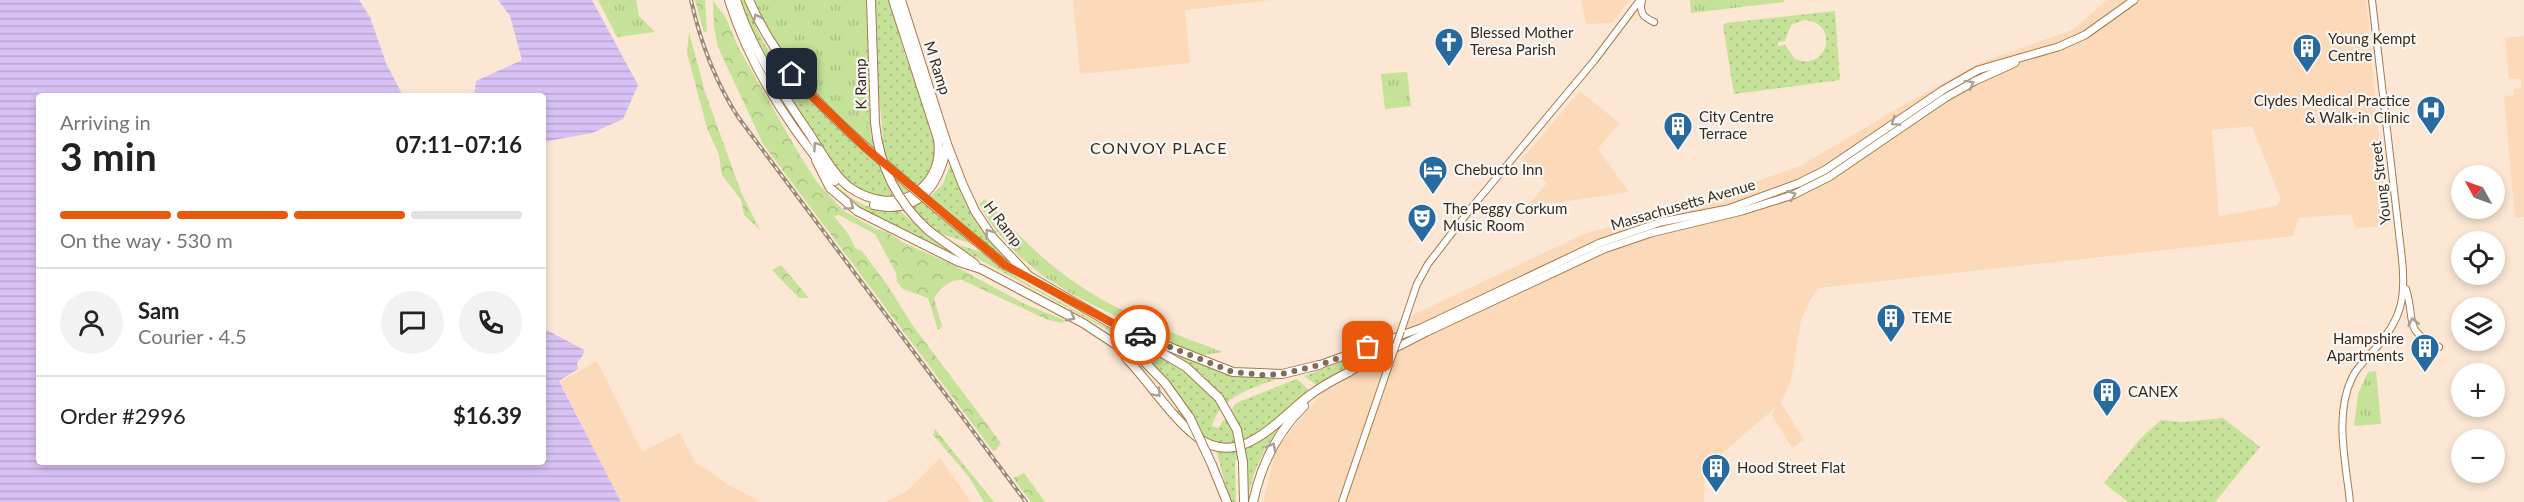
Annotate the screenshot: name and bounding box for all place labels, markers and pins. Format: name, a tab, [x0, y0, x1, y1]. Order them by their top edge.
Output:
place label: Blessed Mother Teresa Parish	[1470, 23, 1574, 58]
church icon: Blessed Mother Teresa Parish	[1433, 26, 1465, 68]
place label: Young Kempt Centre	[2328, 29, 2417, 64]
building icon: Young Kempt Centre	[2291, 32, 2323, 74]
pin	[766, 48, 817, 99]
place label: Clydes Medical Practice & Walk-in Clinic	[2254, 91, 2410, 126]
hospital icon: Clydes Medical Practice & Walk-in Clinic	[2415, 94, 2447, 136]
place label: City Centre Terrace	[1699, 107, 1774, 142]
building icon: City Centre Terrace	[1662, 110, 1694, 152]
hotel icon: Chebucto Inn	[1417, 154, 1449, 196]
place label: Chebucto Inn	[1454, 160, 1543, 178]
place label: The Peggy Corkum Music Room	[1443, 199, 1567, 234]
theatre icon: The Peggy Corkum Music Room	[1406, 202, 1438, 244]
building icon: TEME	[1875, 302, 1907, 344]
place label: TEME	[1912, 308, 1952, 326]
pin	[1342, 321, 1393, 372]
place label: Hampshire Apartments	[2327, 329, 2404, 364]
building icon: Hampshire Apartments	[2409, 332, 2441, 374]
building icon: CANEX	[2091, 376, 2123, 418]
place label: CANEX	[2128, 382, 2178, 400]
building icon: Hood Street Flat	[1700, 452, 1732, 494]
place label: Hood Street Flat	[1737, 458, 1846, 476]

